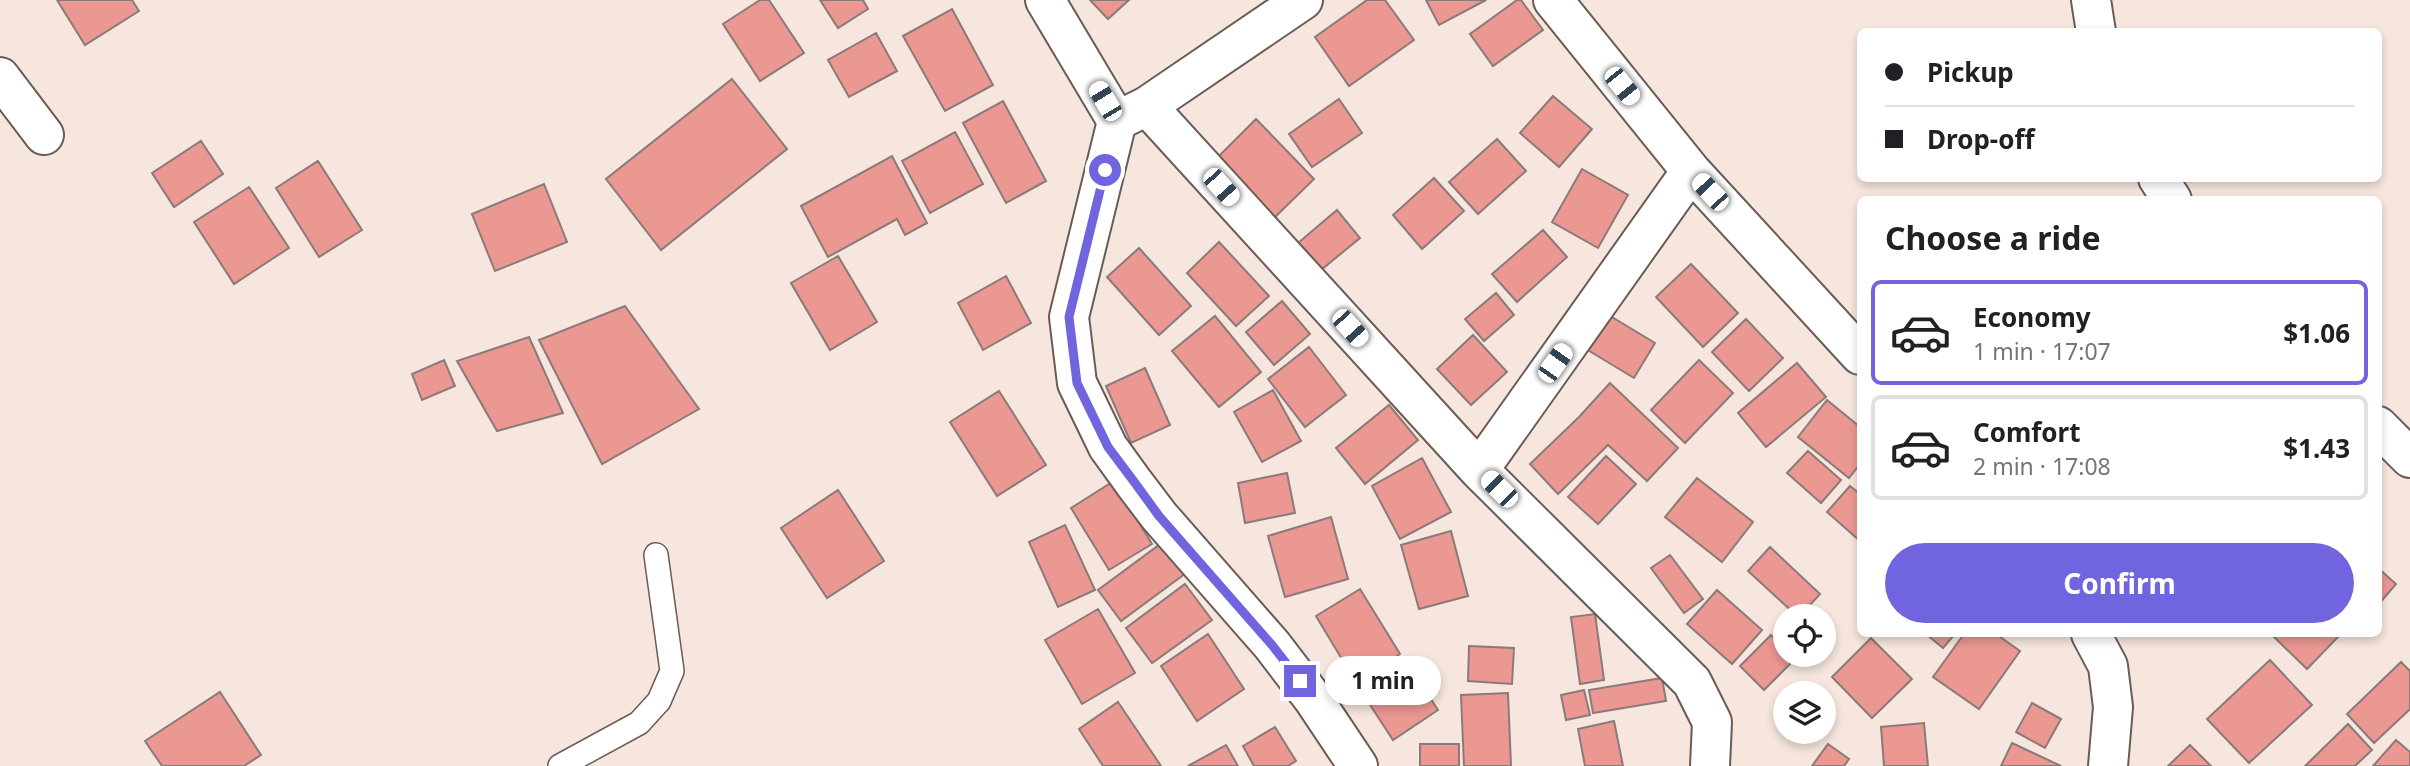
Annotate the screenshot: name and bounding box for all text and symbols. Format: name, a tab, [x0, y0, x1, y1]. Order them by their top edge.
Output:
text: Pickup	[1927, 54, 2014, 90]
car	[1601, 63, 1644, 109]
car	[1086, 78, 1125, 124]
text: Drop-off	[1927, 121, 2034, 157]
route start	[1089, 154, 1121, 186]
car	[1200, 164, 1243, 210]
car	[1688, 169, 1733, 215]
text: Choose a ride	[1885, 216, 2101, 259]
text: Economy	[1973, 299, 2091, 335]
icon: car	[1889, 301, 1952, 364]
car	[1329, 305, 1372, 351]
text: $1.06	[2283, 315, 2350, 351]
text: 1 min · 17:07	[1973, 335, 2111, 367]
car	[1535, 340, 1576, 386]
text: Comfort	[1973, 414, 2081, 450]
icon: car	[1889, 416, 1952, 479]
text: $1.43	[2283, 430, 2350, 466]
text: 2 min · 17:08	[1973, 450, 2111, 482]
car	[1477, 467, 1522, 511]
button: Confirm	[1885, 543, 2354, 623]
map controls	[1773, 604, 1836, 744]
button: locate	[1773, 604, 1836, 667]
callout: 1 min	[1324, 656, 1440, 706]
text: 1 min	[1351, 664, 1415, 696]
route end	[1284, 665, 1316, 697]
button: layers	[1773, 681, 1836, 744]

